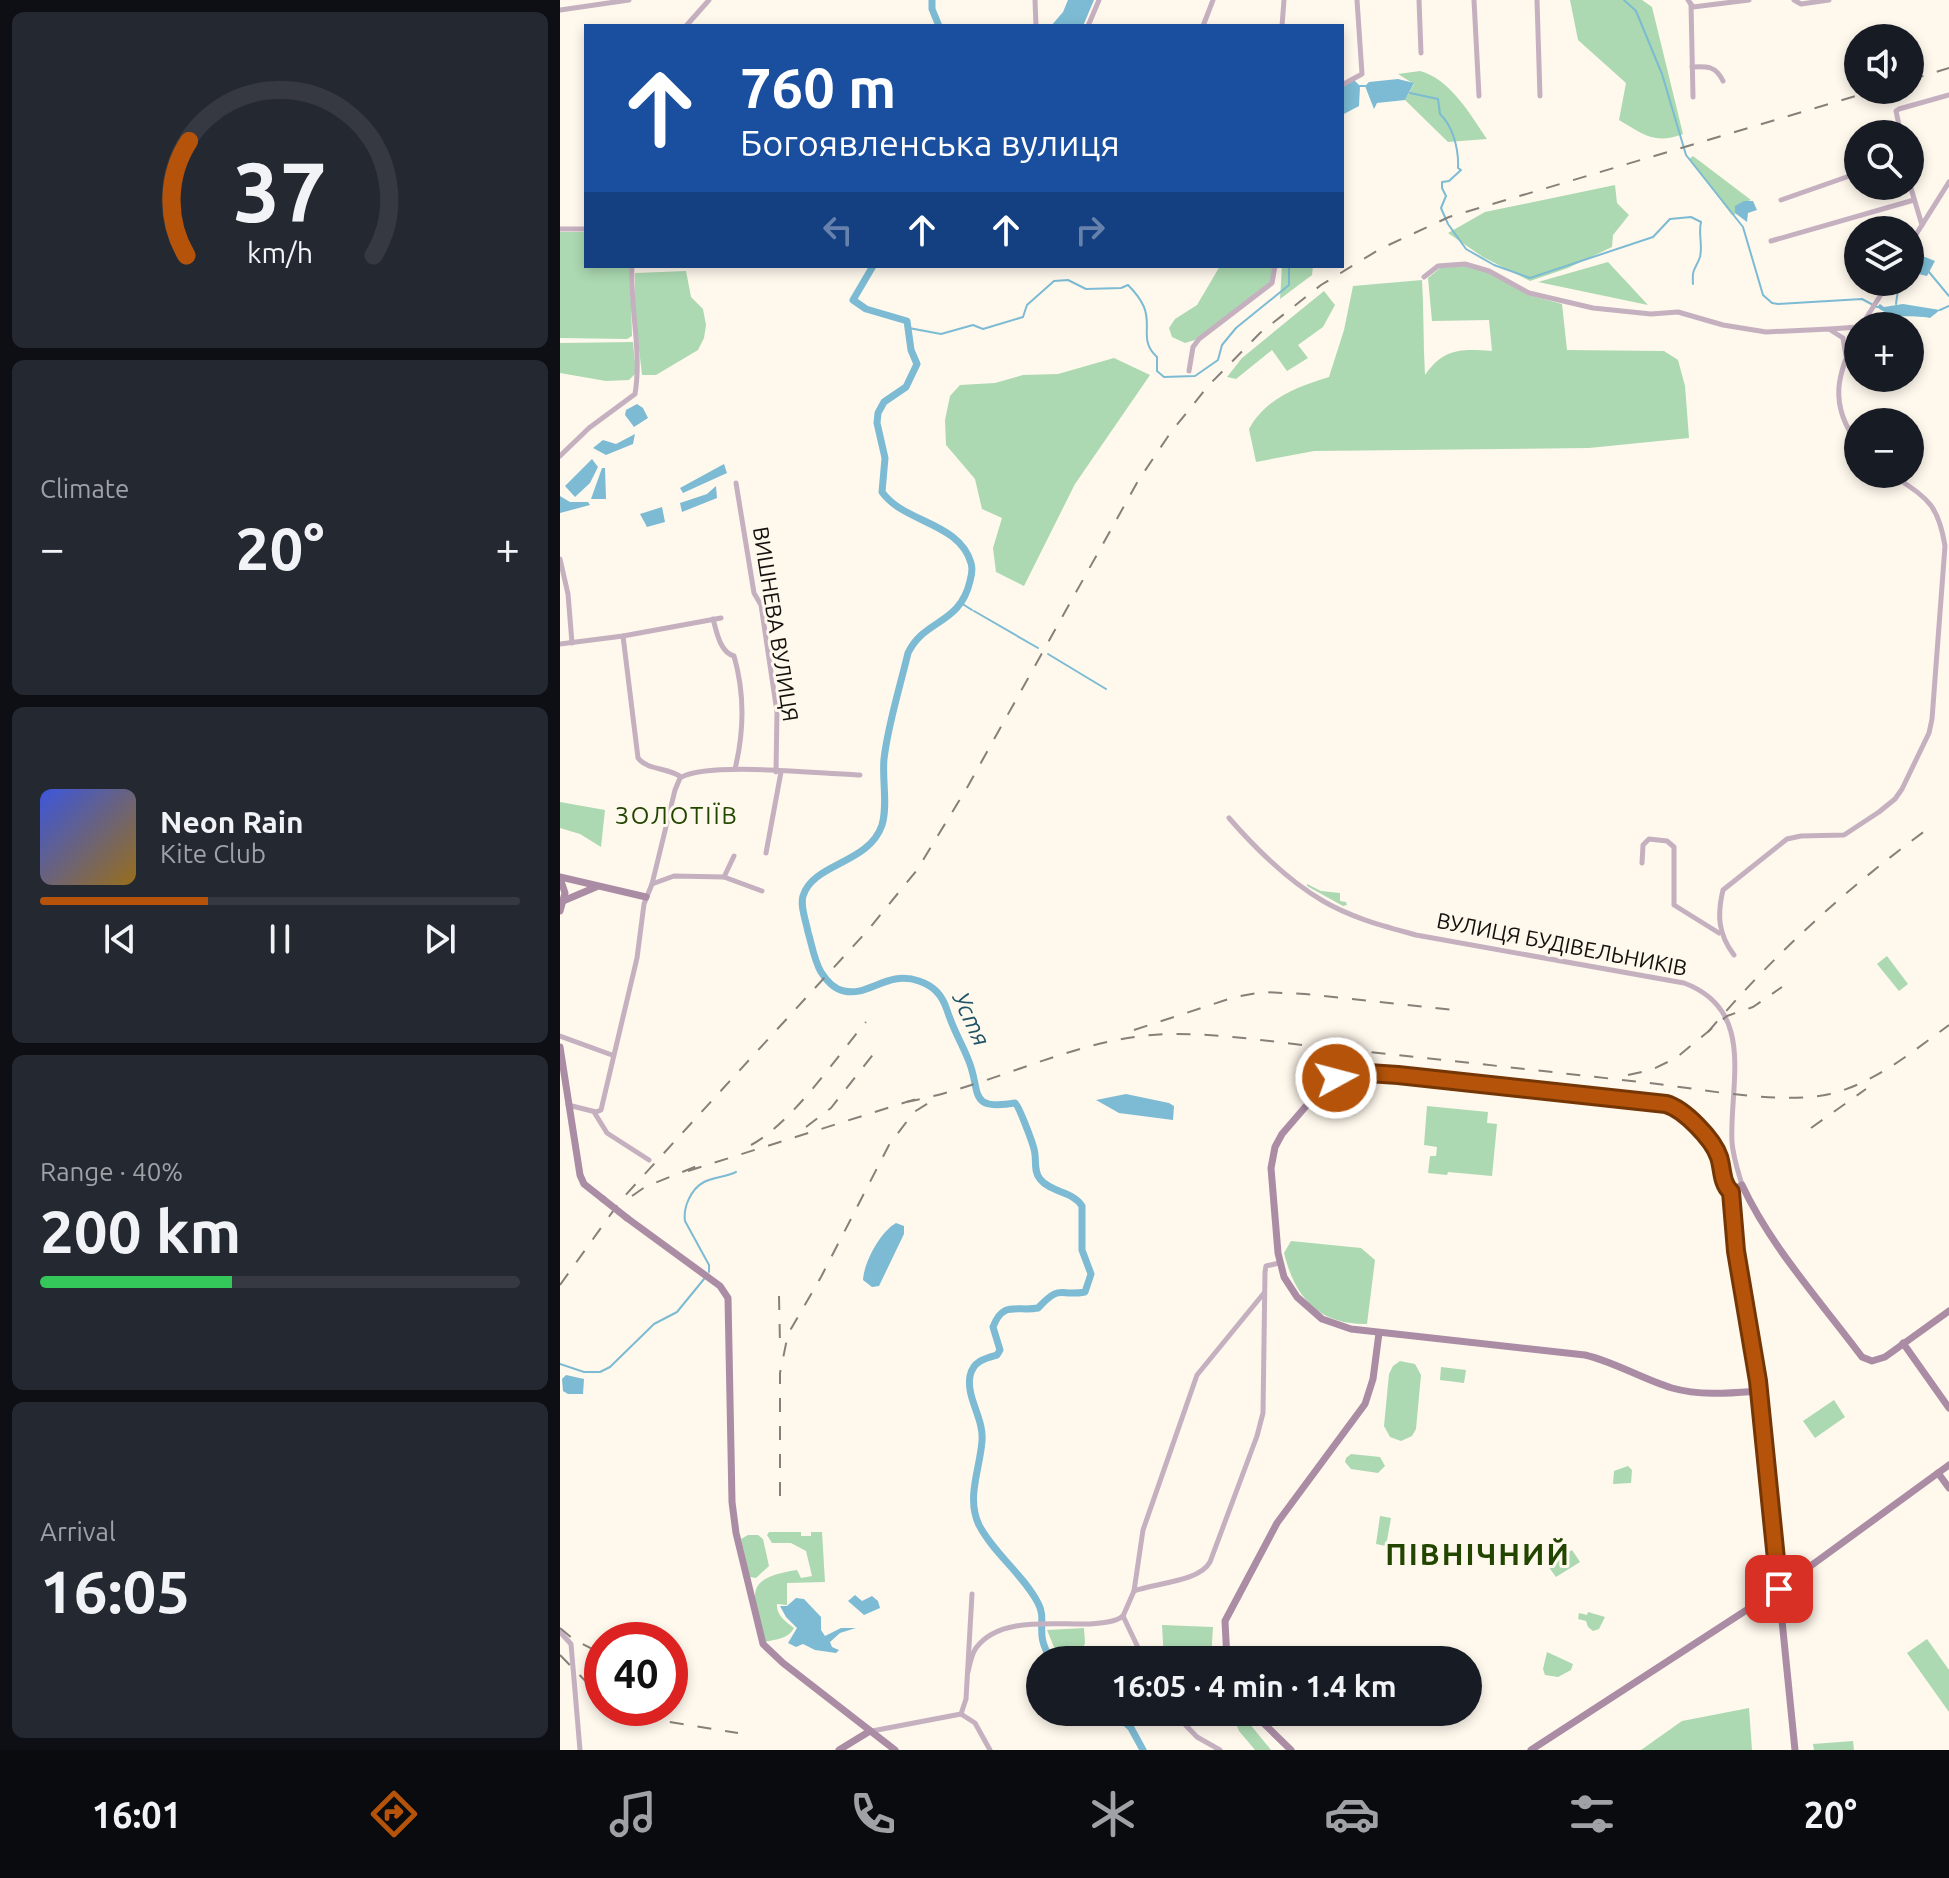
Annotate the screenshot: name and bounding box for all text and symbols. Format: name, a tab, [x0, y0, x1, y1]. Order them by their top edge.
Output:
map controls	[1844, 24, 1924, 488]
button: sound	[1844, 24, 1924, 104]
icon: ahead	[608, 56, 712, 160]
text: 760 m	[740, 56, 896, 119]
button: search	[1844, 120, 1924, 200]
text: Богоявленська вулиця	[740, 122, 1120, 163]
text: 37	[233, 143, 327, 237]
icon: left	[816, 208, 860, 252]
icon: ahead	[900, 208, 944, 252]
icon: ahead	[984, 208, 1028, 252]
icon: right	[1068, 208, 1112, 252]
button: layers	[1844, 216, 1924, 296]
text: km/h	[247, 236, 313, 268]
button: +	[1844, 312, 1924, 392]
button: −	[1844, 408, 1924, 488]
text: Climate	[40, 474, 129, 503]
text: 20°	[236, 514, 324, 581]
text: −	[40, 523, 65, 572]
text: +	[495, 523, 520, 572]
street label: ВИШНЕВА ВУЛИЦЯ	[749, 525, 804, 723]
district label: ЗОЛОТІЇВ	[615, 802, 739, 829]
text: Neon Rain	[160, 805, 304, 839]
text: Kite Club	[160, 839, 266, 868]
street label: ВУЛИЦЯ БУДІВЕЛЬНИКІВ	[1435, 907, 1690, 980]
icon: previous	[98, 917, 142, 961]
icon: pause	[258, 917, 302, 961]
icon: next	[418, 917, 462, 961]
water label: Устя	[947, 987, 996, 1050]
position arrow	[1294, 1036, 1378, 1120]
text: Range · 40%	[40, 1157, 183, 1186]
text: 200 km	[40, 1197, 241, 1264]
text: Arrival	[40, 1517, 116, 1546]
district label: ПІВНІЧНИЙ	[1385, 1537, 1571, 1571]
pin	[1745, 1555, 1813, 1623]
text: 16:05	[40, 1557, 190, 1624]
icon: arrive	[1757, 1567, 1801, 1611]
speed limit sign: 40	[584, 1622, 688, 1726]
text: 16:05 · 4 min · 1.4 km	[1111, 1669, 1397, 1703]
icon: directions	[366, 1786, 422, 1842]
icon: music	[605, 1786, 661, 1842]
icon: phone	[845, 1786, 901, 1842]
icon: climate	[1085, 1786, 1141, 1842]
icon: car	[1324, 1786, 1380, 1842]
icon: filters	[1564, 1786, 1620, 1842]
text: 16:01	[92, 1794, 182, 1835]
text: 20°	[1804, 1794, 1857, 1835]

